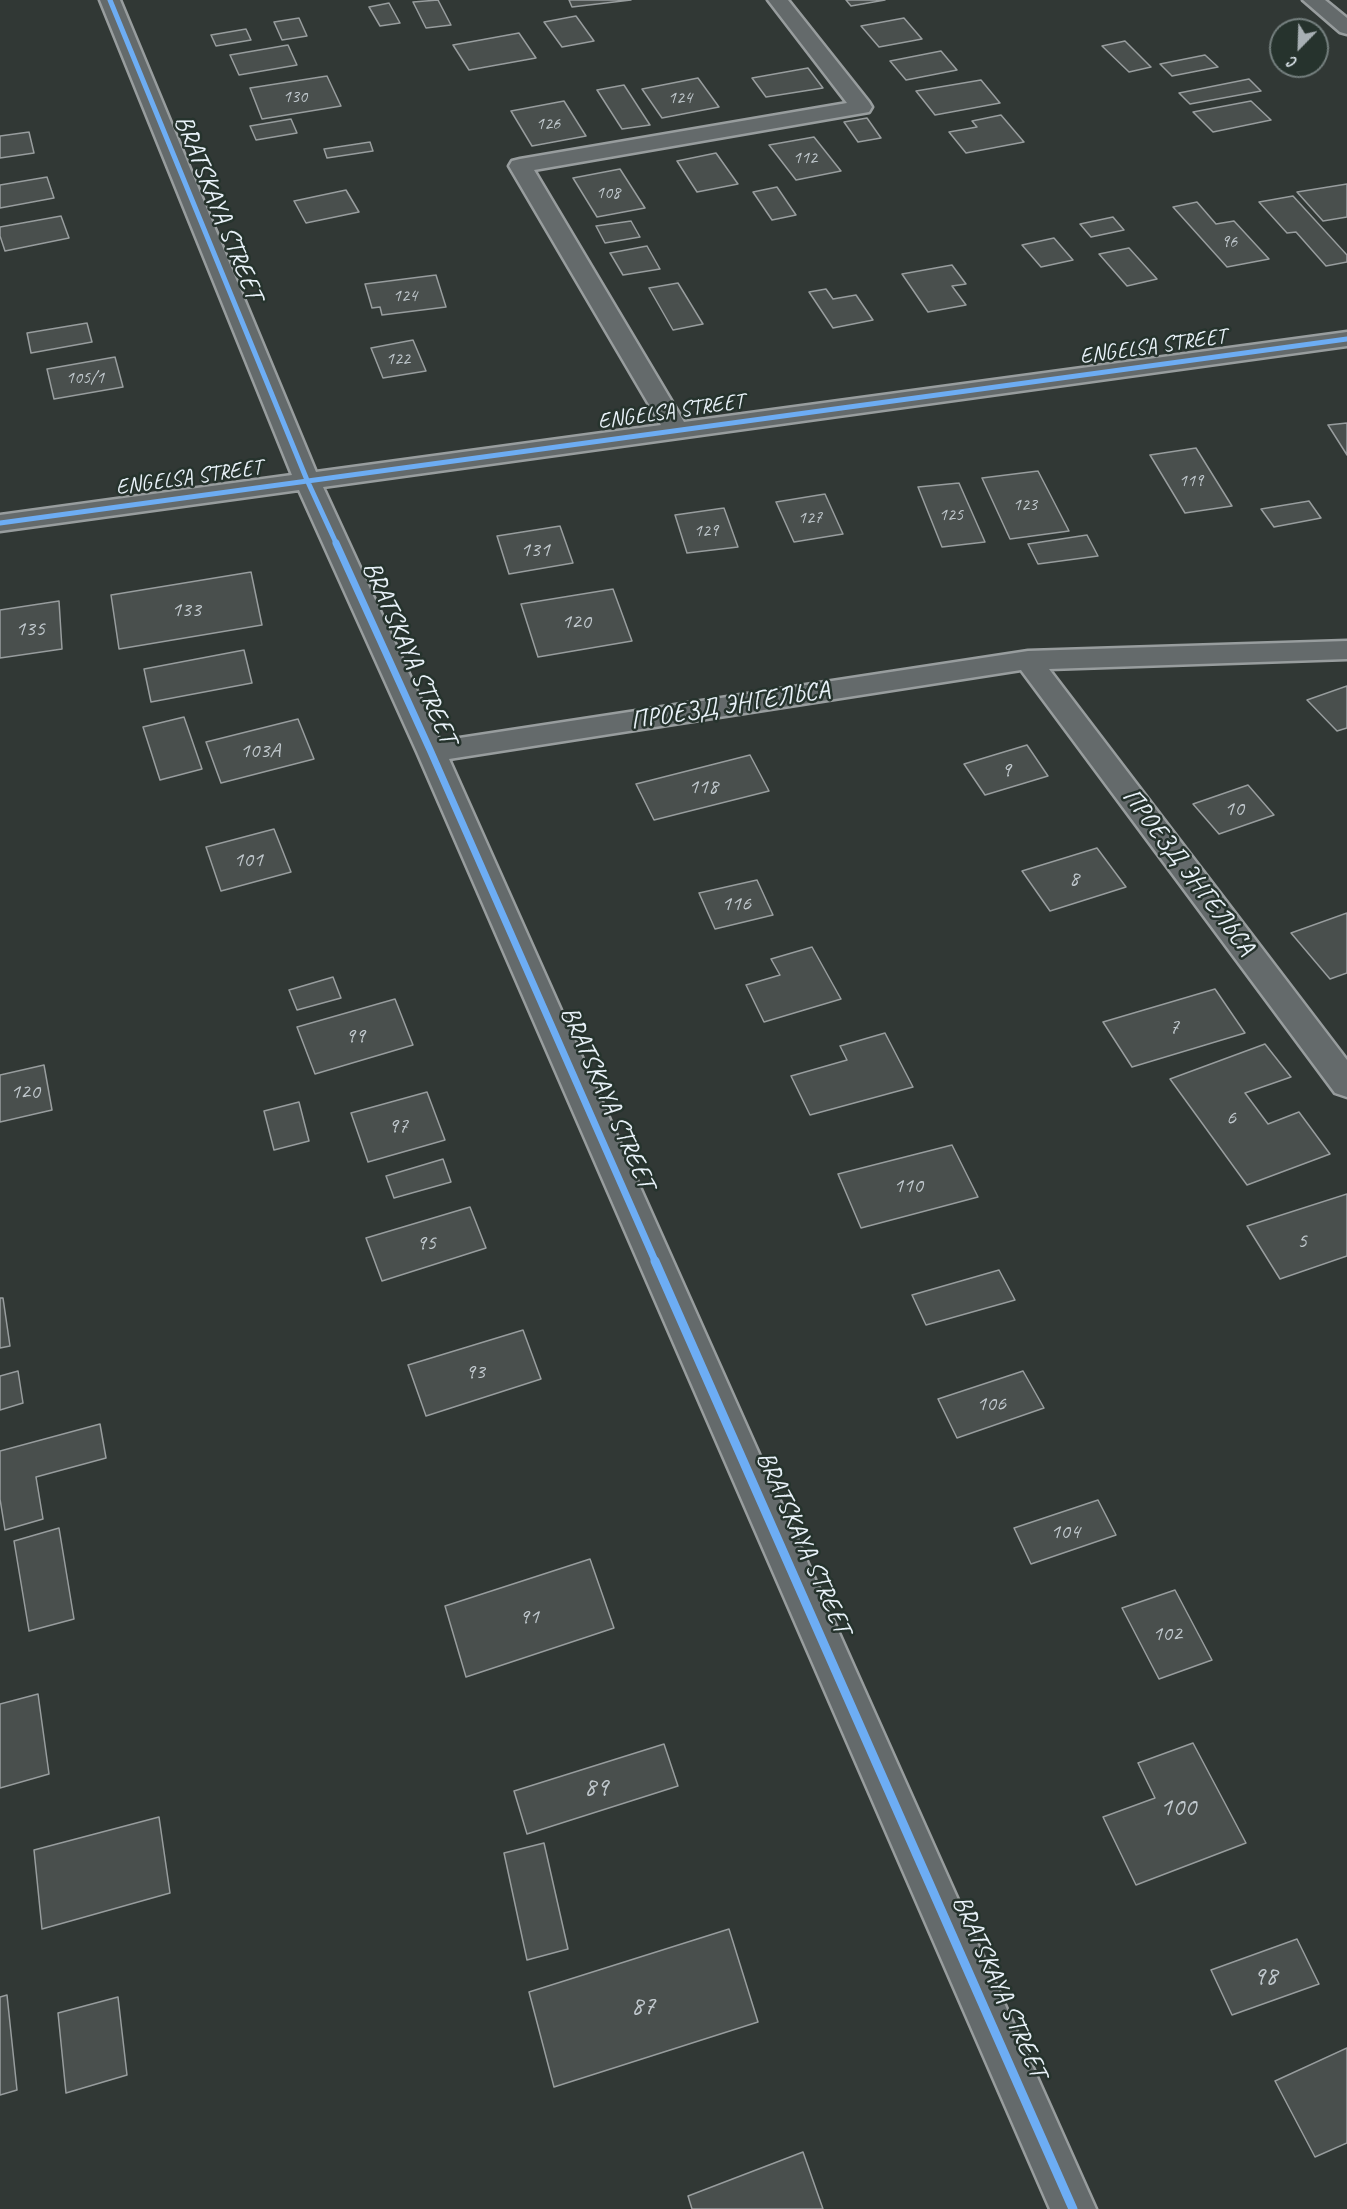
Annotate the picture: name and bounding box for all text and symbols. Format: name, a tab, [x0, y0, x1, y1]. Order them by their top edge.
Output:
north arrow	[1269, 18, 1329, 78]
text: С	[1285, 52, 1300, 73]
house number: 130	[283, 86, 307, 108]
house number: 124	[668, 87, 692, 109]
street label: BRATSKAYA STREET	[167, 111, 269, 305]
house number: 126	[536, 113, 560, 135]
house number: 112	[793, 147, 817, 169]
house number: 108	[596, 182, 620, 204]
house number: 96	[1221, 231, 1237, 253]
house number: 124	[393, 285, 417, 307]
street label: ENGELSA STREET	[1078, 324, 1228, 370]
house number: 122	[386, 348, 410, 370]
house number: 105/1	[66, 367, 104, 389]
street label: ENGELSA STREET	[596, 389, 746, 435]
street label: ENGELSA STREET	[114, 455, 264, 501]
house number: 119	[1179, 470, 1203, 492]
house number: 123	[1013, 494, 1037, 516]
house number: 125	[939, 504, 963, 526]
house number: 127	[798, 507, 822, 529]
house number: 129	[694, 520, 718, 542]
house number: 131	[520, 537, 550, 563]
street label: BRATSKAYA STREET	[355, 557, 463, 749]
house number: 133	[171, 597, 201, 623]
house number: 120	[561, 609, 591, 635]
house number: 135	[15, 616, 45, 642]
street label: ПРОЕЗД ЭНГЕЛЬСА	[628, 675, 832, 737]
house number: 103А	[240, 738, 280, 764]
house number: 9	[1001, 757, 1011, 783]
house number: 118	[688, 774, 718, 800]
street label: ПРОЕЗД ЭНГЕЛЬСА	[1115, 782, 1261, 962]
house number: 10	[1224, 796, 1244, 822]
house number: 101	[233, 847, 263, 873]
house number: 8	[1069, 866, 1079, 892]
house number: 116	[721, 891, 751, 917]
street label: BRATSKAYA STREET	[553, 1002, 661, 1194]
house number: 7	[1169, 1014, 1179, 1040]
house number: 99	[345, 1023, 365, 1049]
house number: 120	[10, 1079, 40, 1105]
house number: 6	[1226, 1105, 1236, 1131]
house number: 97	[388, 1113, 408, 1139]
house number: 110	[893, 1173, 923, 1199]
house number: 5	[1297, 1228, 1307, 1254]
house number: 95	[416, 1230, 436, 1256]
house number: 93	[465, 1359, 485, 1385]
house number: 106	[976, 1391, 1006, 1417]
street label: BRATSKAYA STREET	[749, 1447, 857, 1639]
house number: 104	[1050, 1519, 1080, 1545]
house number: 91	[519, 1604, 539, 1630]
house number: 102	[1152, 1621, 1182, 1647]
house number: 89	[584, 1772, 608, 1804]
house number: 100	[1160, 1792, 1196, 1824]
street label: BRATSKAYA STREET	[945, 1891, 1053, 2083]
house number: 98	[1253, 1961, 1277, 1993]
house number: 87	[631, 1991, 655, 2023]

